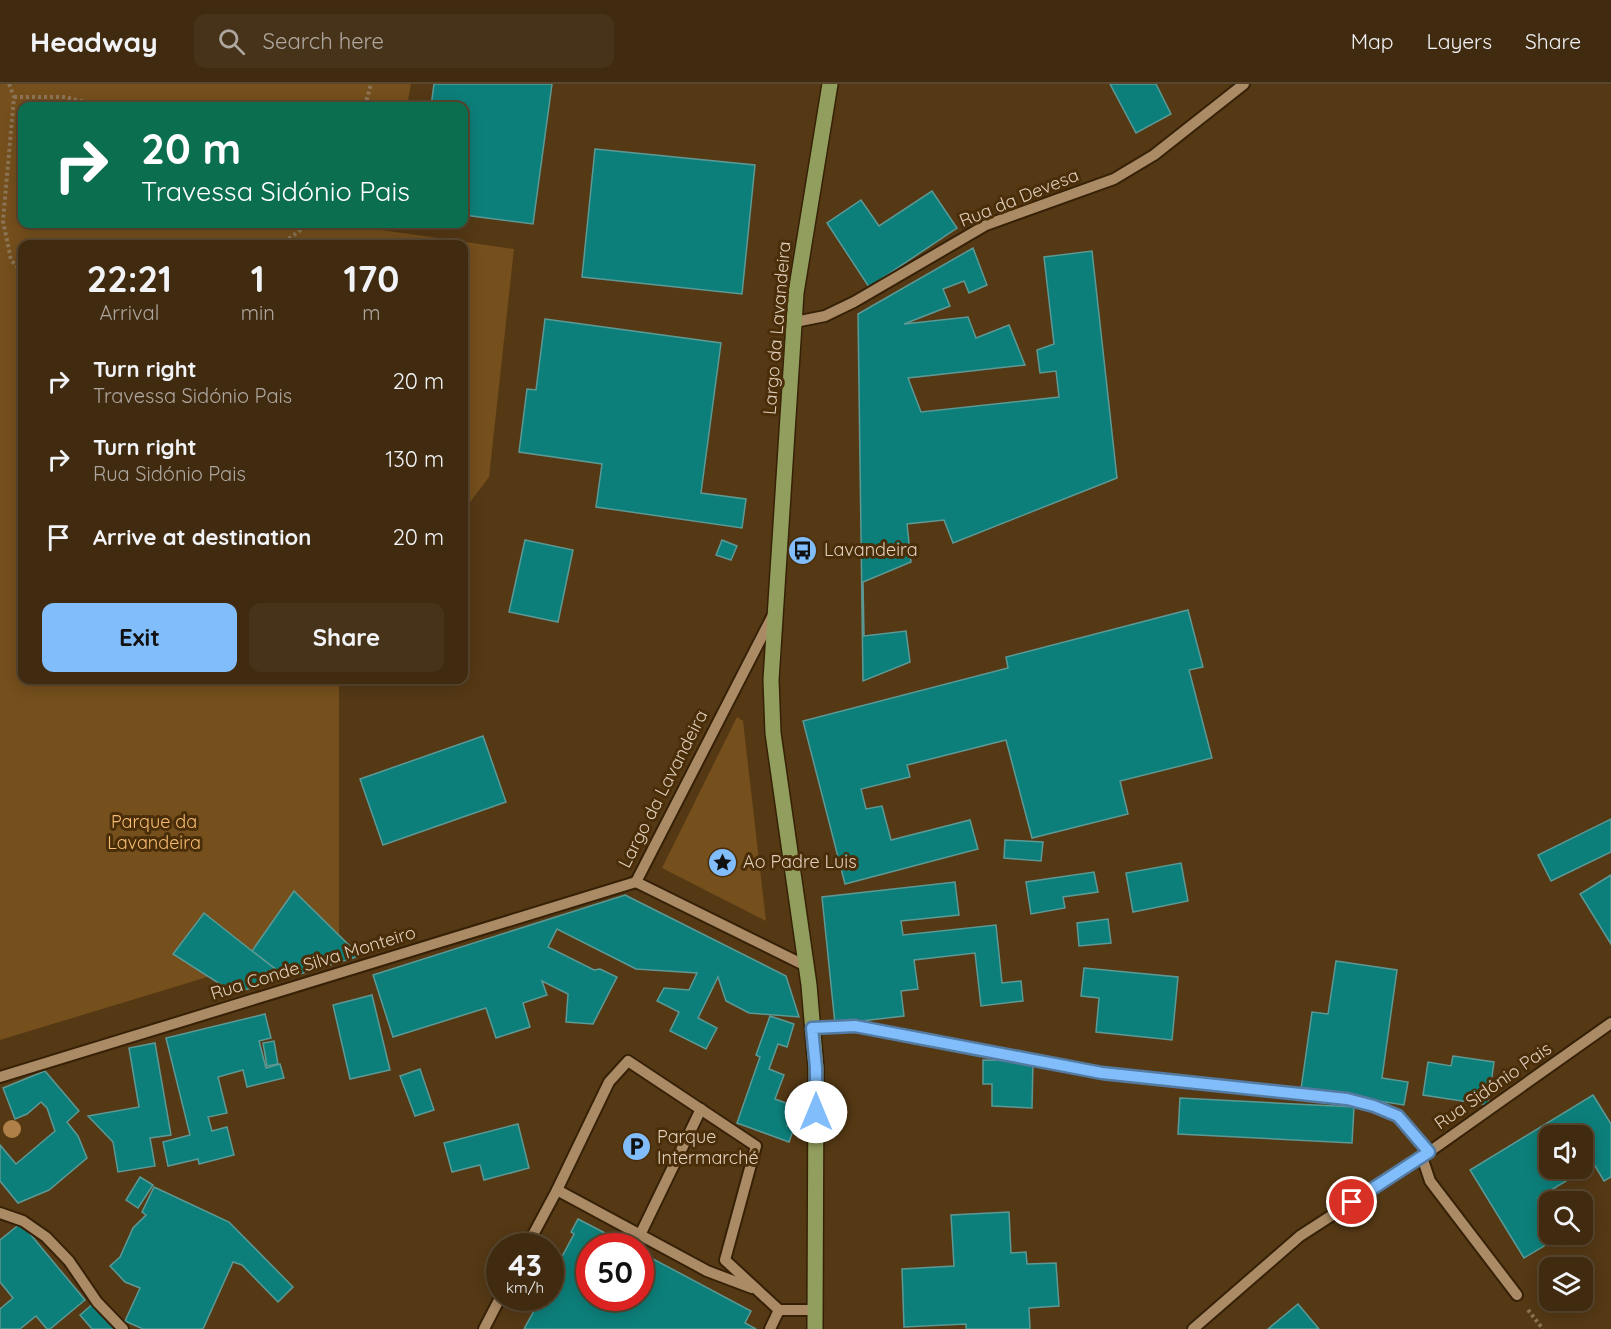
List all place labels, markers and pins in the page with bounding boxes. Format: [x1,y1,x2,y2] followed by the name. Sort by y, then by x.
[787,534,819,566] bus stop icon: Lavandeira
[824,538,918,561] place label: Lavandeira
[706,846,738,878] place icon: Ao Padre Luis
[743,850,857,873] place label: Ao Padre Luis
[657,1125,759,1169] place label: Parque Intermarché
[620,1131,652,1163] parking icon: Parque Intermarché
[1326,1176,1377,1227] pin

